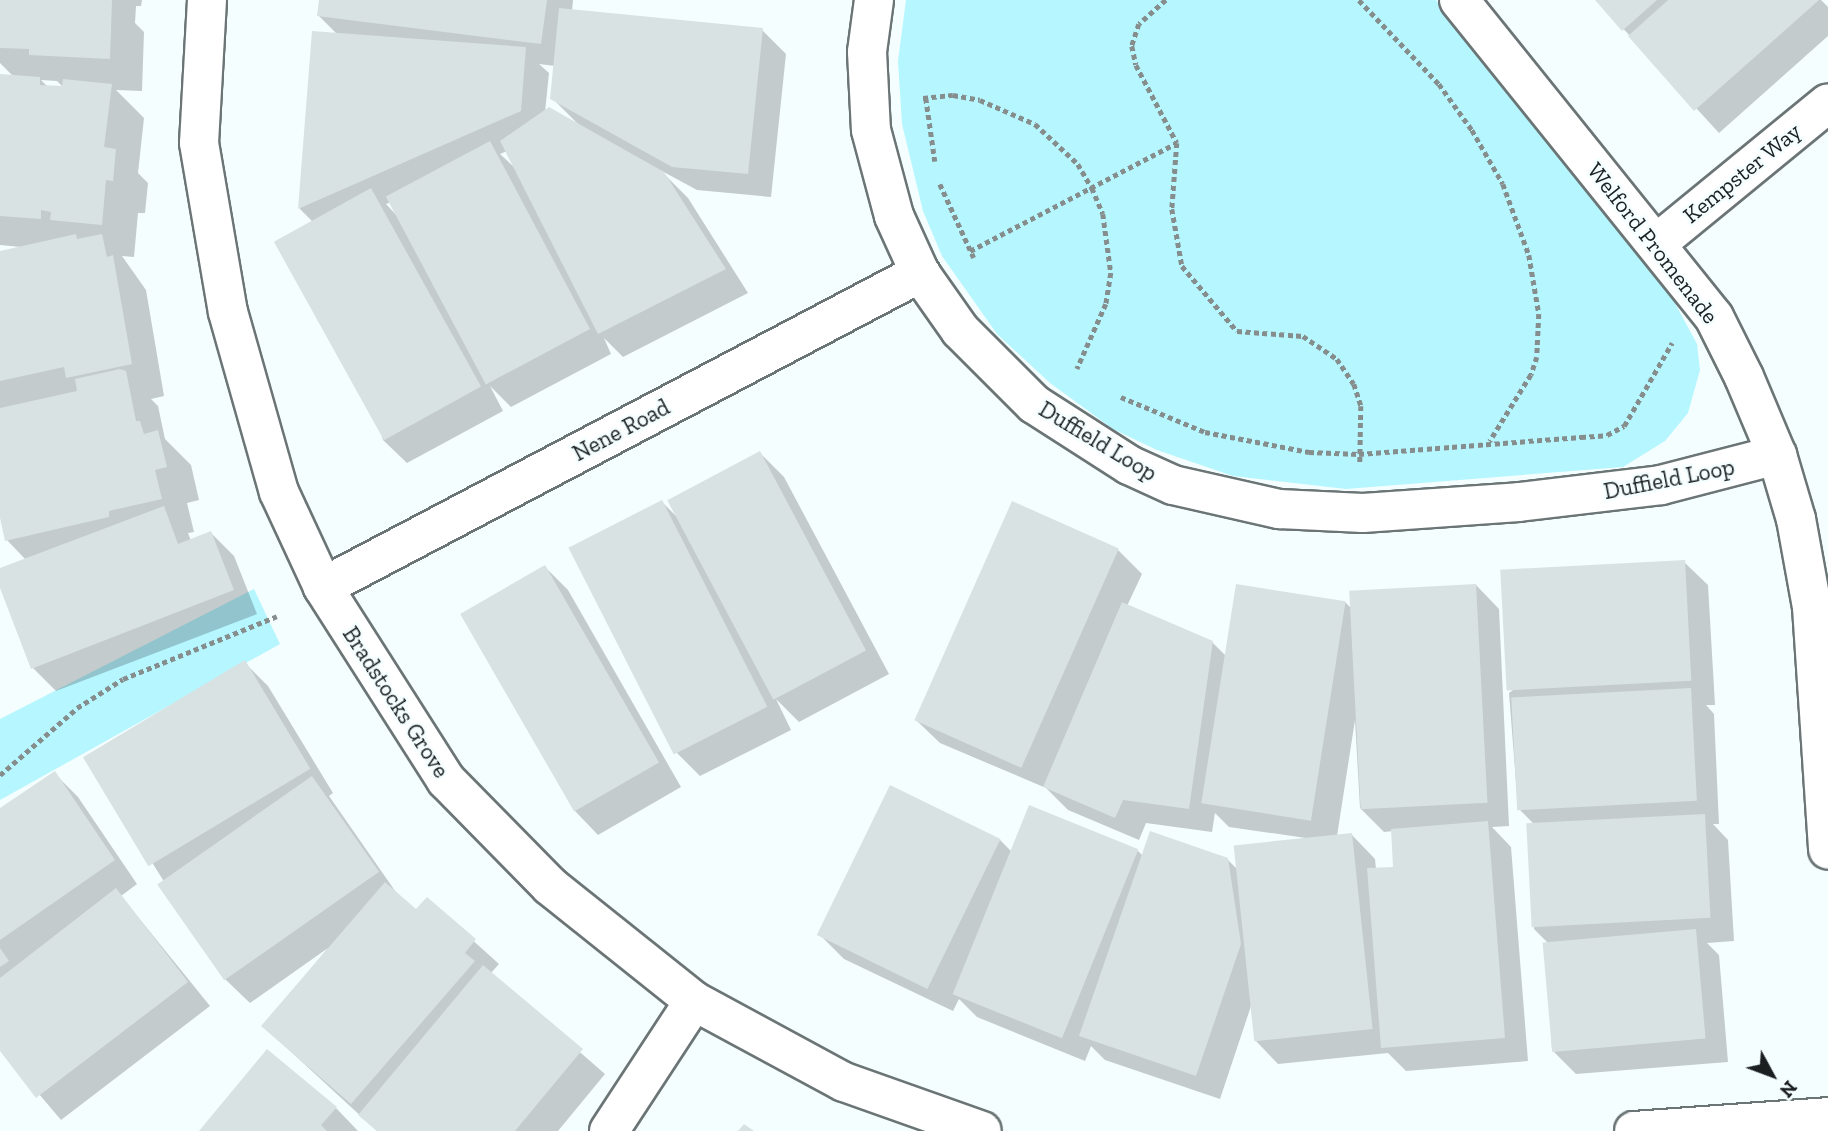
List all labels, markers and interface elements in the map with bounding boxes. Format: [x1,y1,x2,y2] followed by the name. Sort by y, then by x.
[1677,117,1807,229] street label: Kempster Way
[1582,157,1724,329] street label: Welford Promenade
[568,393,674,467] street label: Nene Road
[1034,395,1162,487] street label: Duffield Loop
[1601,453,1737,505] street label: Duffield Loop
[337,621,455,783] street label: Bradstocks Grove
[1737,1040,1807,1110] north arrow
[1775,1076,1802,1102] text: N

